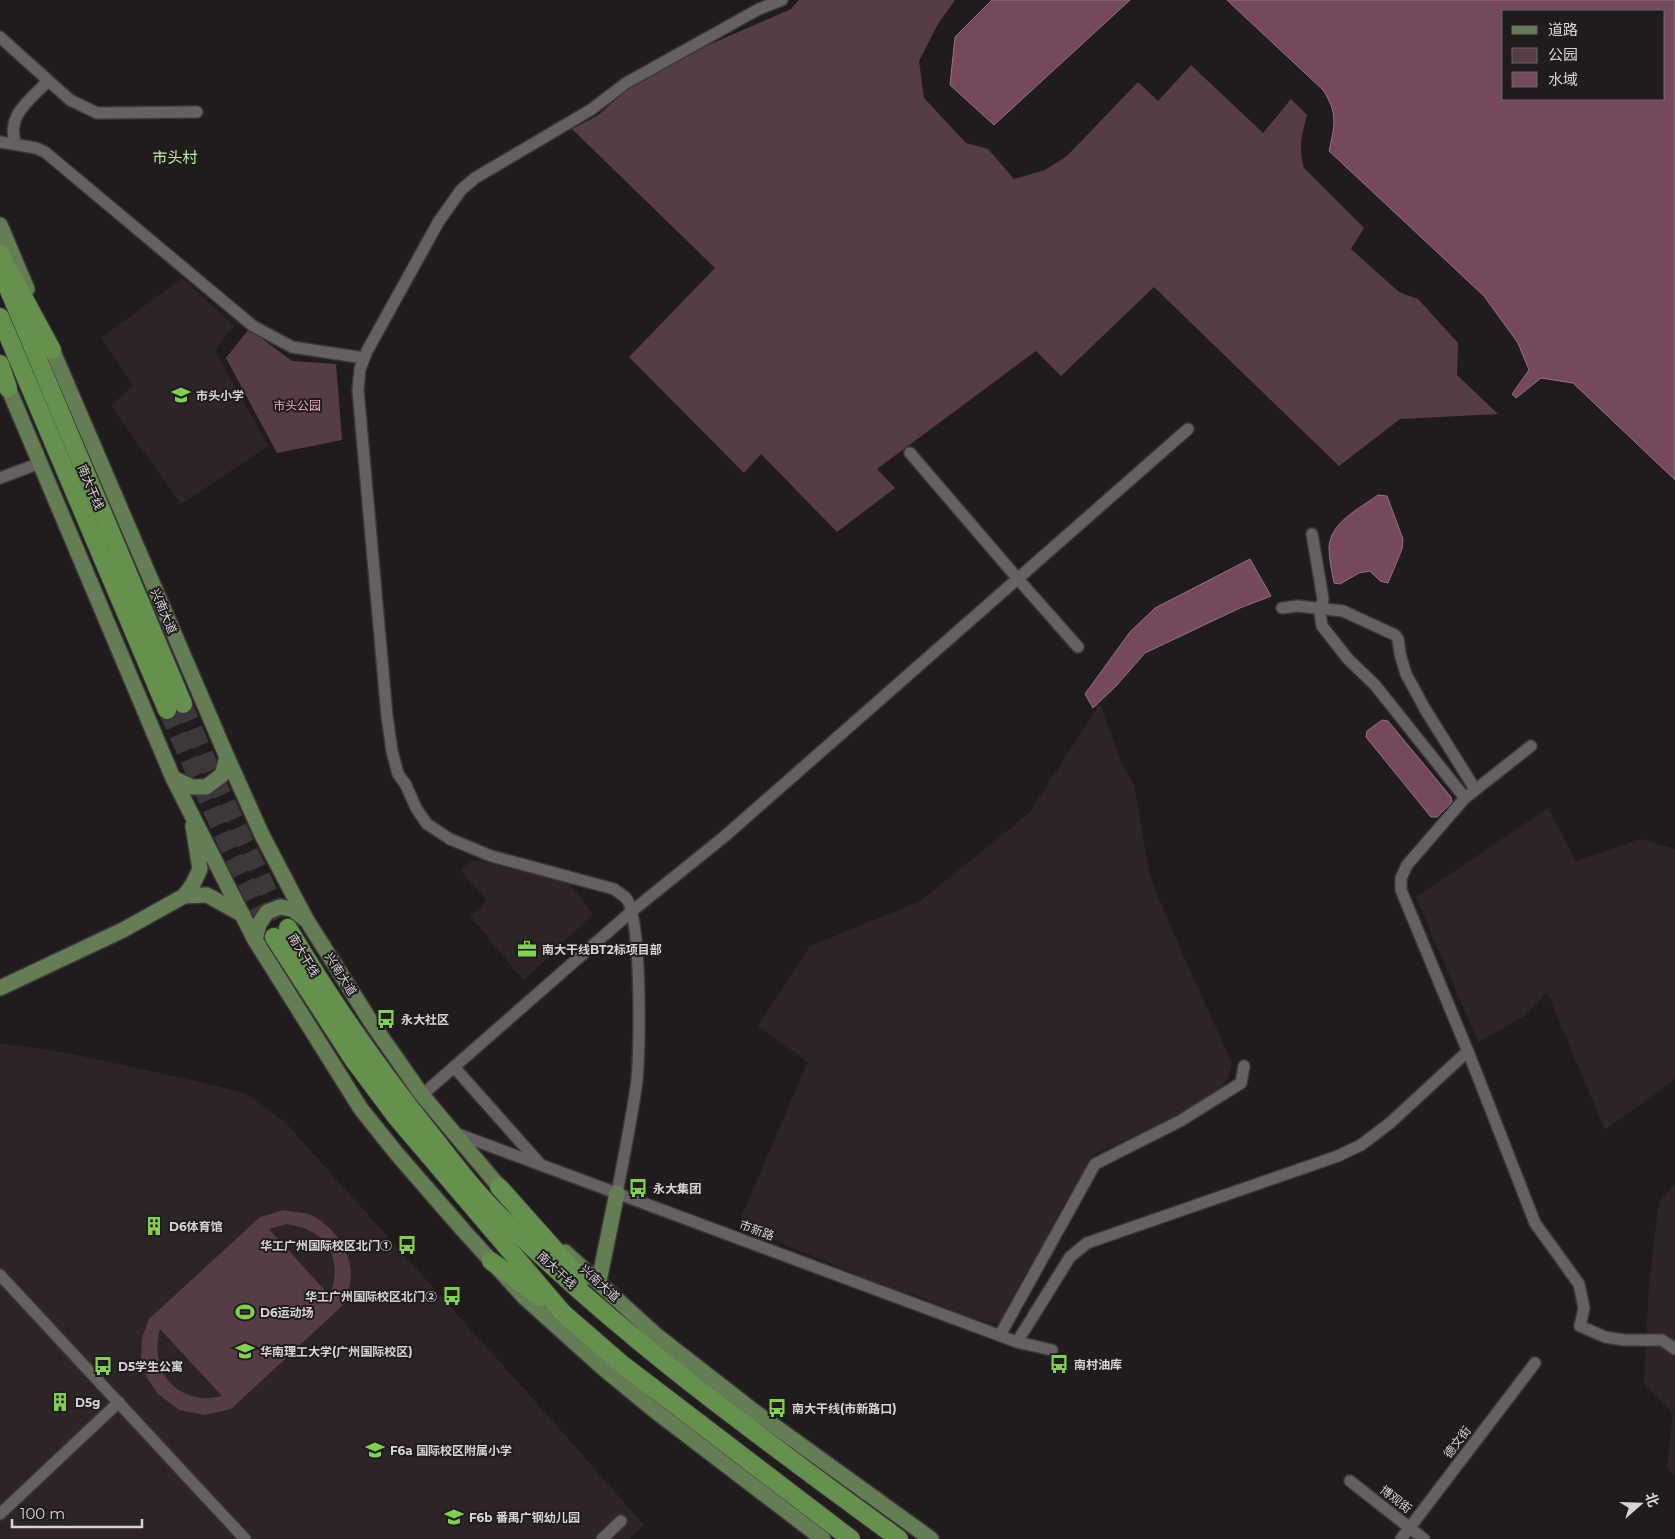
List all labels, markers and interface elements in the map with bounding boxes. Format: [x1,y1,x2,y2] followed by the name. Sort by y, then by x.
[1502,10,1665,100] legend
[1548,20,1578,39] text: 道路
[1548,45,1578,64] text: 公园
[1548,70,1578,89] text: 水域
[152,148,198,167] district label: 市头村
[170,384,192,406] school or university icon: 市头小学
[196,388,244,403] place label: 市头小学
[273,398,321,413] park label: 市头公园
[75,462,107,512] street label: 南大干线
[148,586,180,636] street label: 兴南大道
[285,931,323,979] street label: 南大干线
[516,938,538,960] office icon: 南大干线BT2标项目部
[542,942,662,957] place label: 南大干线BT2标项目部
[322,950,360,998] street label: 兴南大道
[375,1008,397,1030] bus stop icon: 永大社区
[401,1012,449,1027] place label: 永大社区
[627,1177,649,1199] bus stop icon: 永大集团
[653,1181,701,1196] place label: 永大集团
[143,1215,165,1237] building icon: D6体育馆
[738,1217,776,1243] street label: 市新路
[169,1219,223,1234] place label: D6体育馆
[396,1234,418,1256] bus stop icon: 华工广州国际校区北门①
[260,1238,392,1253] place label: 华工广州国际校区北门①
[534,1248,580,1292] street label: 南大干线
[577,1261,623,1305] street label: 兴南大道
[441,1285,463,1307] bus stop icon: 华工广州国际校区北门②
[305,1289,437,1304] place label: 华工广州国际校区北门②
[234,1301,256,1323] sports icon: D6运动场
[260,1305,314,1320] place label: D6运动场
[234,1340,256,1362] school or university icon: 华南理工大学(广州国际校区)
[260,1344,413,1359] place label: 华南理工大学(广州国际校区)
[1048,1353,1070,1375] bus stop icon: 南村油库
[92,1355,114,1377] bus stop icon: D5学生公寓
[1074,1357,1122,1372] place label: 南村油库
[118,1359,183,1374] place label: D5学生公寓
[49,1391,71,1413] building icon: D5g
[75,1395,100,1410] place label: D5g
[766,1397,788,1419] bus stop icon: 南大干线(市新路口)
[792,1401,897,1416] place label: 南大干线(市新路口)
[1440,1423,1474,1461] street label: 德文街
[364,1439,386,1461] school or university icon: F6a 国际校区附属小学
[390,1443,512,1458] place label: F6a 国际校区附属小学
[1615,1479,1665,1529] north arrow
[1377,1482,1415,1516] street label: 博观街
[1641,1490,1663,1509] text: 北
[12,1496,142,1528] scale bar
[20,1504,65,1523] text: 100 m
[443,1506,465,1528] school or university icon: F6b 番禺广钢幼儿园
[469,1510,580,1525] place label: F6b 番禺广钢幼儿园

